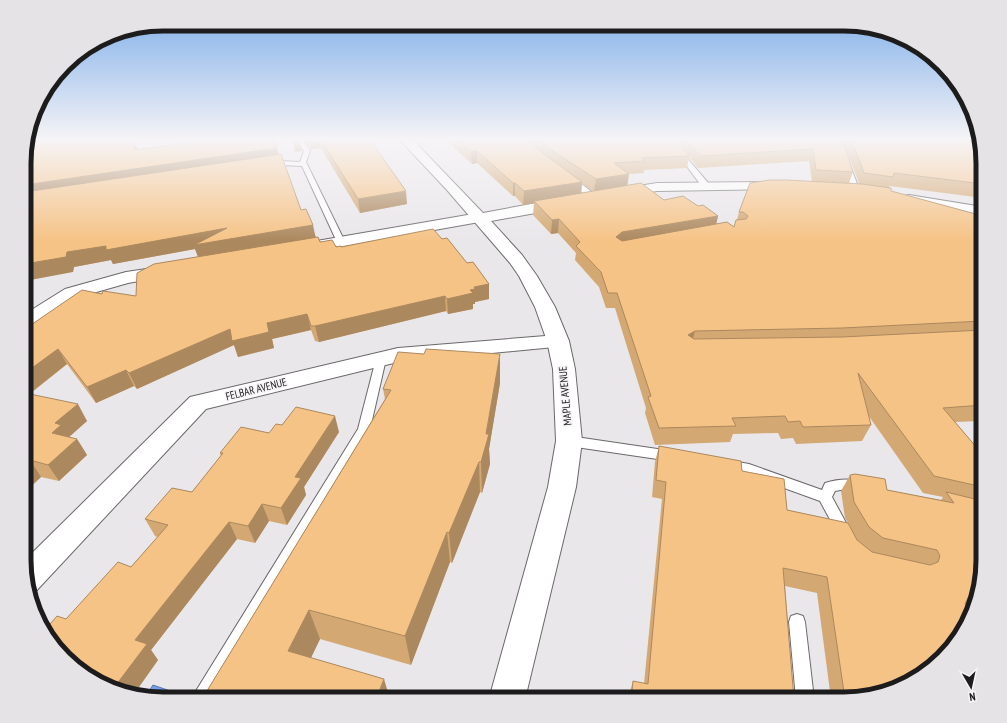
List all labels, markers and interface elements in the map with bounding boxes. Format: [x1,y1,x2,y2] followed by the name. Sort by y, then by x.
[555,366,575,426] street label: MAPLE AVENUE
[224,375,288,403] street label: FELBAR AVENUE
[951,667,991,707] north arrow
[968,689,977,704] text: N

